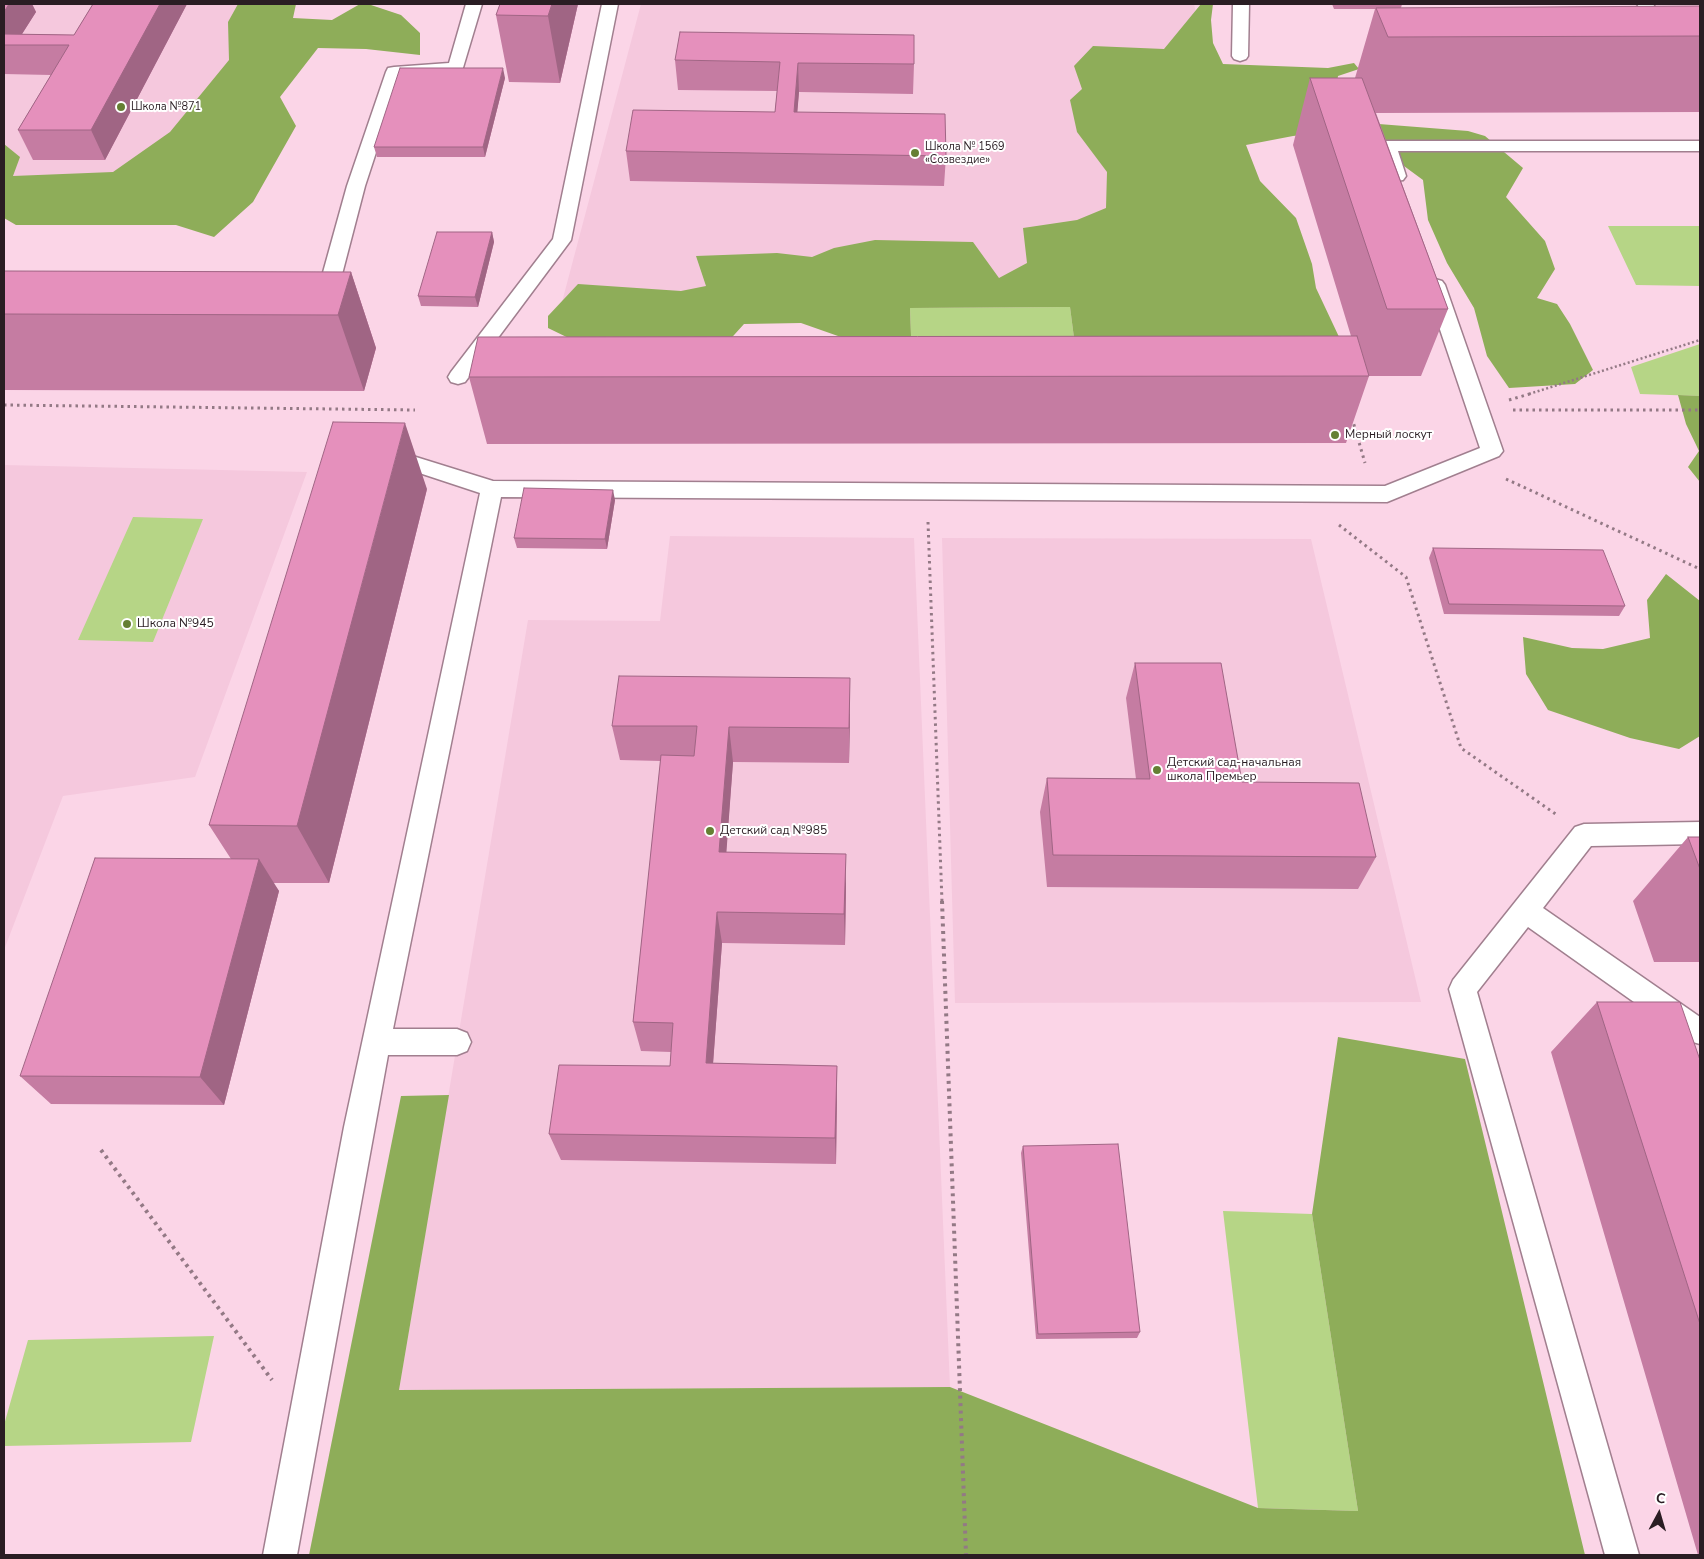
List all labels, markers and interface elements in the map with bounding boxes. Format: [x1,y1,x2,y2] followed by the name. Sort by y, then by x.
[131,100,201,114] place label: Школа №871
[115,101,127,113] marker: Школа №871
[925,140,1005,166] place label: Школа № 1569 «Созвездие»
[909,147,921,159] marker: Школа № 1569 «Созвездие»
[1345,428,1432,442] place label: Мерный лоскут
[1329,429,1341,441] marker: Мерный лоскут
[137,617,214,631] place label: Школа №945
[121,618,133,630] marker: Школа №945
[1167,756,1301,784] place label: Детский сад-начальная школа Премьер
[1151,764,1163,776] marker: Детский сад-начальная школа Премьер
[720,824,827,838] place label: Детский сад №985
[704,825,716,837] marker: Детский сад №985
[1634,1489,1684,1539] north arrow
[1655,1489,1666,1509] text: С

